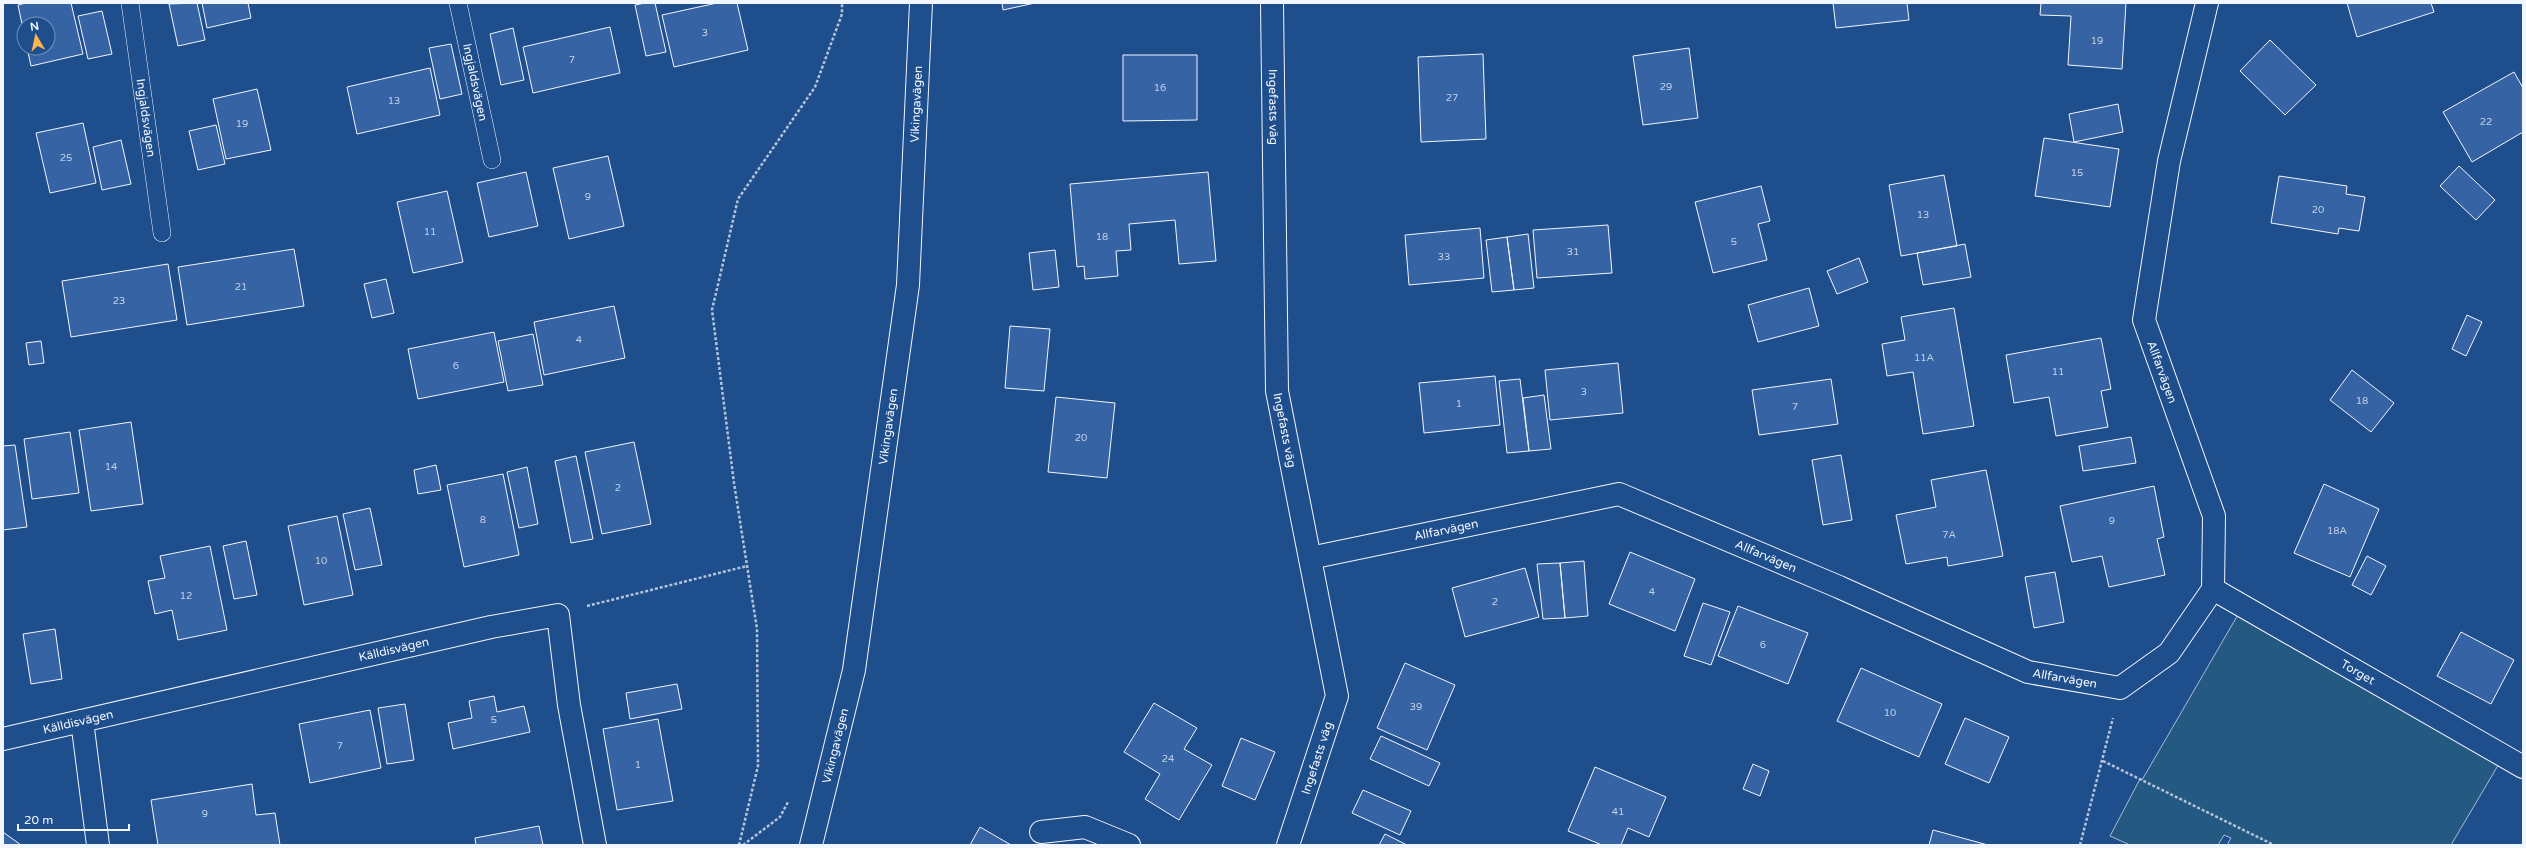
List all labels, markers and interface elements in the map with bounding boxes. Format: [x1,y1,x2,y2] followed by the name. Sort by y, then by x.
[16,16,56,56] north arrow
[29,20,40,34] text: N
[702,27,708,39] house number: 3
[2091,35,2103,47] house number: 19
[460,42,490,122] street label: Ingjaldsvägen
[569,54,575,66] house number: 7
[908,65,925,143] street label: Vikingavägen
[1266,69,1281,145] street label: Ingefasts väg
[134,78,158,158] street label: Ingjaldsvägen
[1660,81,1672,93] house number: 29
[1154,82,1166,94] house number: 16
[1446,92,1458,104] house number: 27
[388,95,400,107] house number: 13
[2480,116,2492,128] house number: 22
[236,118,248,130] house number: 19
[60,152,72,164] house number: 25
[2071,167,2083,179] house number: 15
[585,191,591,203] house number: 9
[2312,204,2324,216] house number: 20
[1917,209,1929,221] house number: 13
[424,226,436,238] house number: 11
[1096,231,1108,243] house number: 18
[1731,236,1737,248] house number: 5
[1567,246,1579,258] house number: 31
[1438,251,1450,263] house number: 33
[235,281,247,293] house number: 21
[113,295,125,307] house number: 23
[576,334,582,346] house number: 4
[2144,339,2180,405] street label: Allfarvägen
[1914,352,1934,364] house number: 11A
[453,360,459,372] house number: 6
[2052,366,2064,378] house number: 11
[1581,386,1587,398] house number: 3
[876,387,900,466] street label: Vikingavägen
[1271,392,1299,469] street label: Ingefasts väg
[2356,395,2368,407] house number: 18
[1456,398,1462,410] house number: 1
[1792,401,1798,413] house number: 7
[1075,432,1087,444] house number: 20
[105,461,117,473] house number: 14
[615,482,621,494] house number: 2
[480,514,486,526] house number: 8
[2109,515,2115,527] house number: 9
[1413,516,1480,543] street label: Allfarvägen
[2327,525,2347,537] house number: 18A
[1942,529,1956,541] house number: 7A
[1733,537,1799,575] street label: Allfarvägen
[315,555,327,567] house number: 10
[1649,586,1655,598] house number: 4
[180,590,192,602] house number: 12
[1492,596,1498,608] house number: 2
[357,634,430,664] street label: Källdisvägen
[1760,639,1766,651] house number: 6
[2338,657,2378,688] street label: Torget
[2031,666,2098,691] street label: Allfarvägen
[1410,701,1422,713] house number: 39
[41,707,115,737] street label: Källdisvägen
[819,707,851,785] street label: Vikingavägen
[1884,707,1896,719] house number: 10
[491,714,497,726] house number: 5
[1299,720,1335,796] street label: Ingefasts väg
[337,740,343,752] house number: 7
[1162,753,1174,765] house number: 24
[635,759,641,771] house number: 1
[18,806,129,832] scale bar
[1612,806,1624,818] house number: 41
[202,808,208,820] house number: 9
[24,813,53,827] text: 20 m

